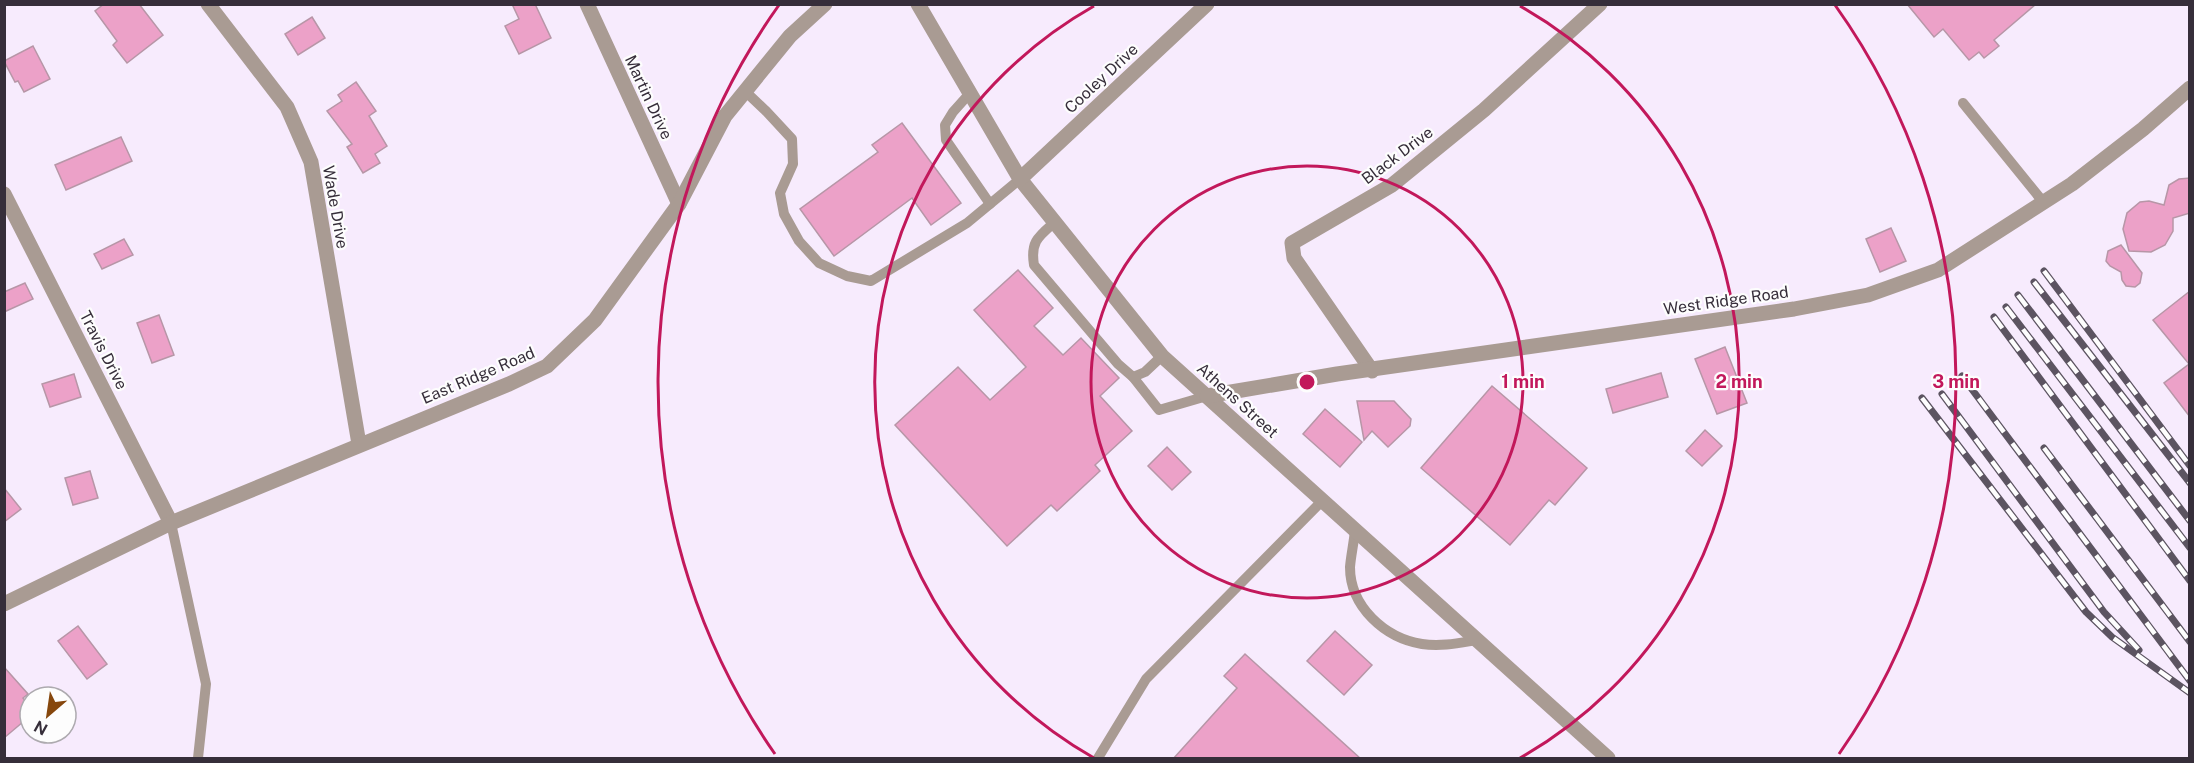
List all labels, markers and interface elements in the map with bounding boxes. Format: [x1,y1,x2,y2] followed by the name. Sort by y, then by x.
[1061,40,1142,117] street label: Cooley Drive
[621,52,676,142] street label: Martin Drive
[1358,123,1437,188] street label: Black Drive
[319,164,352,250] street label: Wade Drive
[1662,282,1790,319] street label: West Ridge Road
[76,308,131,393] street label: Travis Drive
[419,343,538,408] street label: East Ridge Road
[1193,359,1282,442] street label: Athens Street
[1501,371,1545,392] text: 1 min
[1715,371,1763,392] text: 2 min
[1932,371,1980,392] text: 3 min
[1297,372,1317,392] centre of rings
[18,685,78,745] north arrow
[31,716,51,739] text: N

